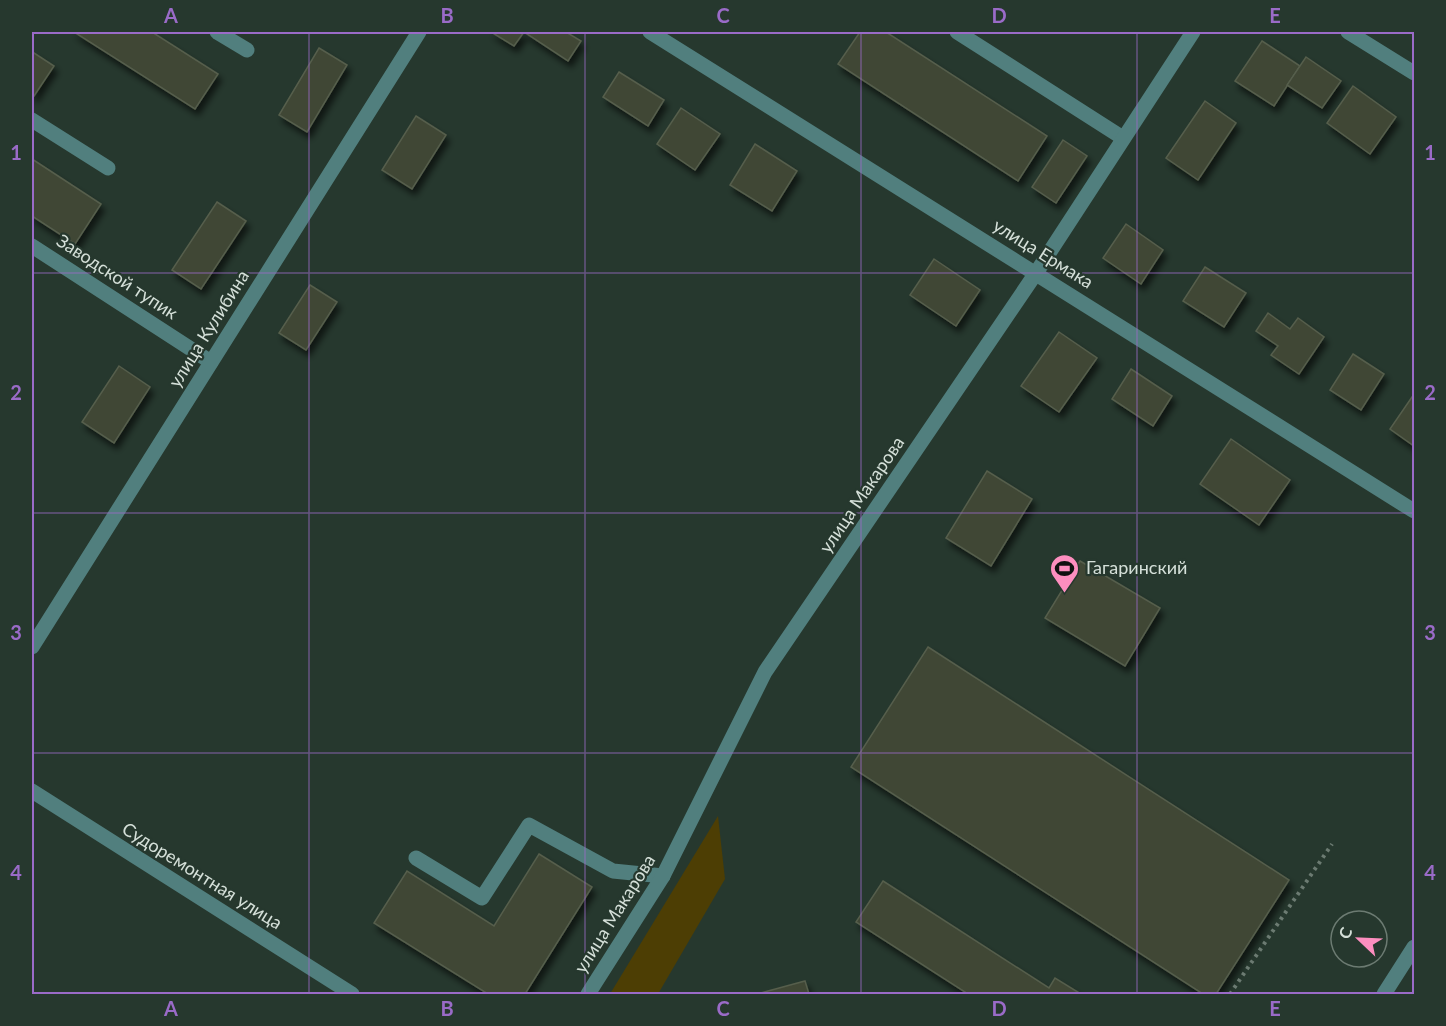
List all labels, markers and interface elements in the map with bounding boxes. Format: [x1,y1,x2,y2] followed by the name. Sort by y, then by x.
[163,3,178,27] text: A
[440,3,454,27] text: B
[716,3,730,27] text: C
[991,3,1007,27] text: D
[1269,3,1281,27] text: E
[10,140,22,164] text: 1
[1424,140,1436,164] text: 1
[989,214,1098,293] street label: улица Ермака
[53,229,183,324] street label: Заводской тупик
[163,266,253,391] street label: улица Кулибина
[10,380,22,404] text: 2
[1424,380,1436,404] text: 2
[814,432,908,557] street label: улица Макарова
[1049,552,1081,594] sports icon: Гагаринский
[1086,556,1187,578] place label: Гагаринский
[10,620,22,644] text: 3
[1424,620,1436,644] text: 3
[118,817,287,933] street label: Судоремонтная улица
[569,850,659,977] street label: улица Макарова
[10,860,22,884] text: 4
[1424,860,1436,884] text: 4
[1329,909,1389,969] north arrow
[1334,924,1356,942] text: С
[163,996,178,1020] text: A
[440,996,454,1020] text: B
[716,996,730,1020] text: C
[991,996,1007,1020] text: D
[1269,996,1281,1020] text: E

